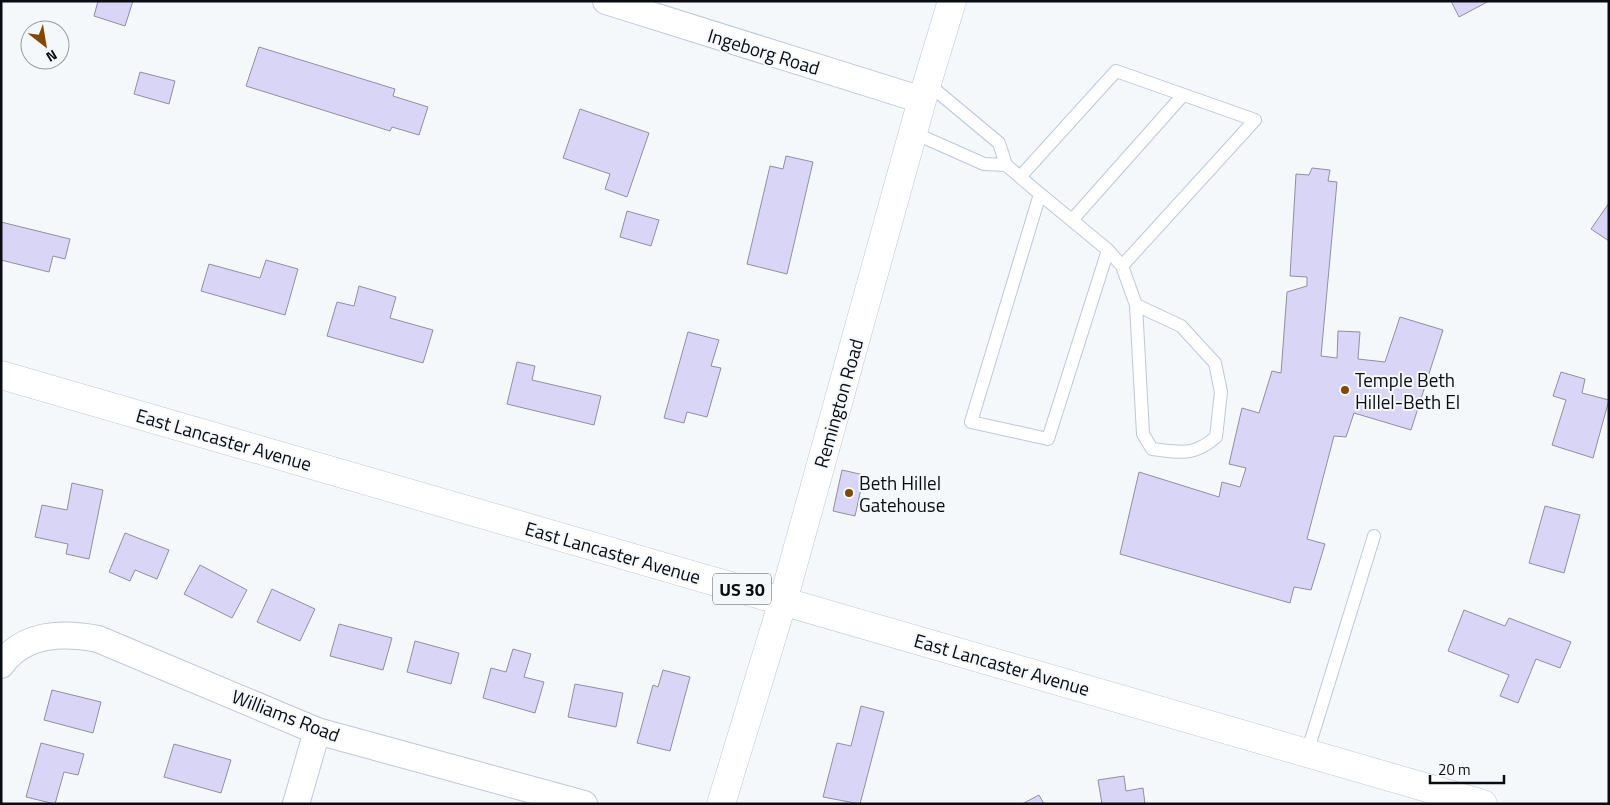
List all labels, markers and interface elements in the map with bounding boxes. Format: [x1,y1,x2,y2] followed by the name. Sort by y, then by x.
[20,20,70,70] north arrow
[704,20,824,82] street label: Ingeborg Road
[42,45,62,68] text: N
[806,335,870,471] street label: Remington Road
[1355,365,1460,416] place label: Temple Beth Hillel-Beth El
[1339,384,1351,396] marker: Temple Beth Hillel-Beth El
[133,400,315,478] street label: East Lancaster Avenue
[859,468,945,519] place label: Beth Hillel Gatehouse
[843,487,855,499] marker: Beth Hillel Gatehouse
[522,513,704,591] street label: East Lancaster Avenue
[713,574,771,604] road number: US 30
[911,625,1093,703] street label: East Lancaster Avenue
[228,681,344,749] street label: Williams Road
[1430,752,1504,784] scale bar
[1438,758,1471,781] text: 20 m

